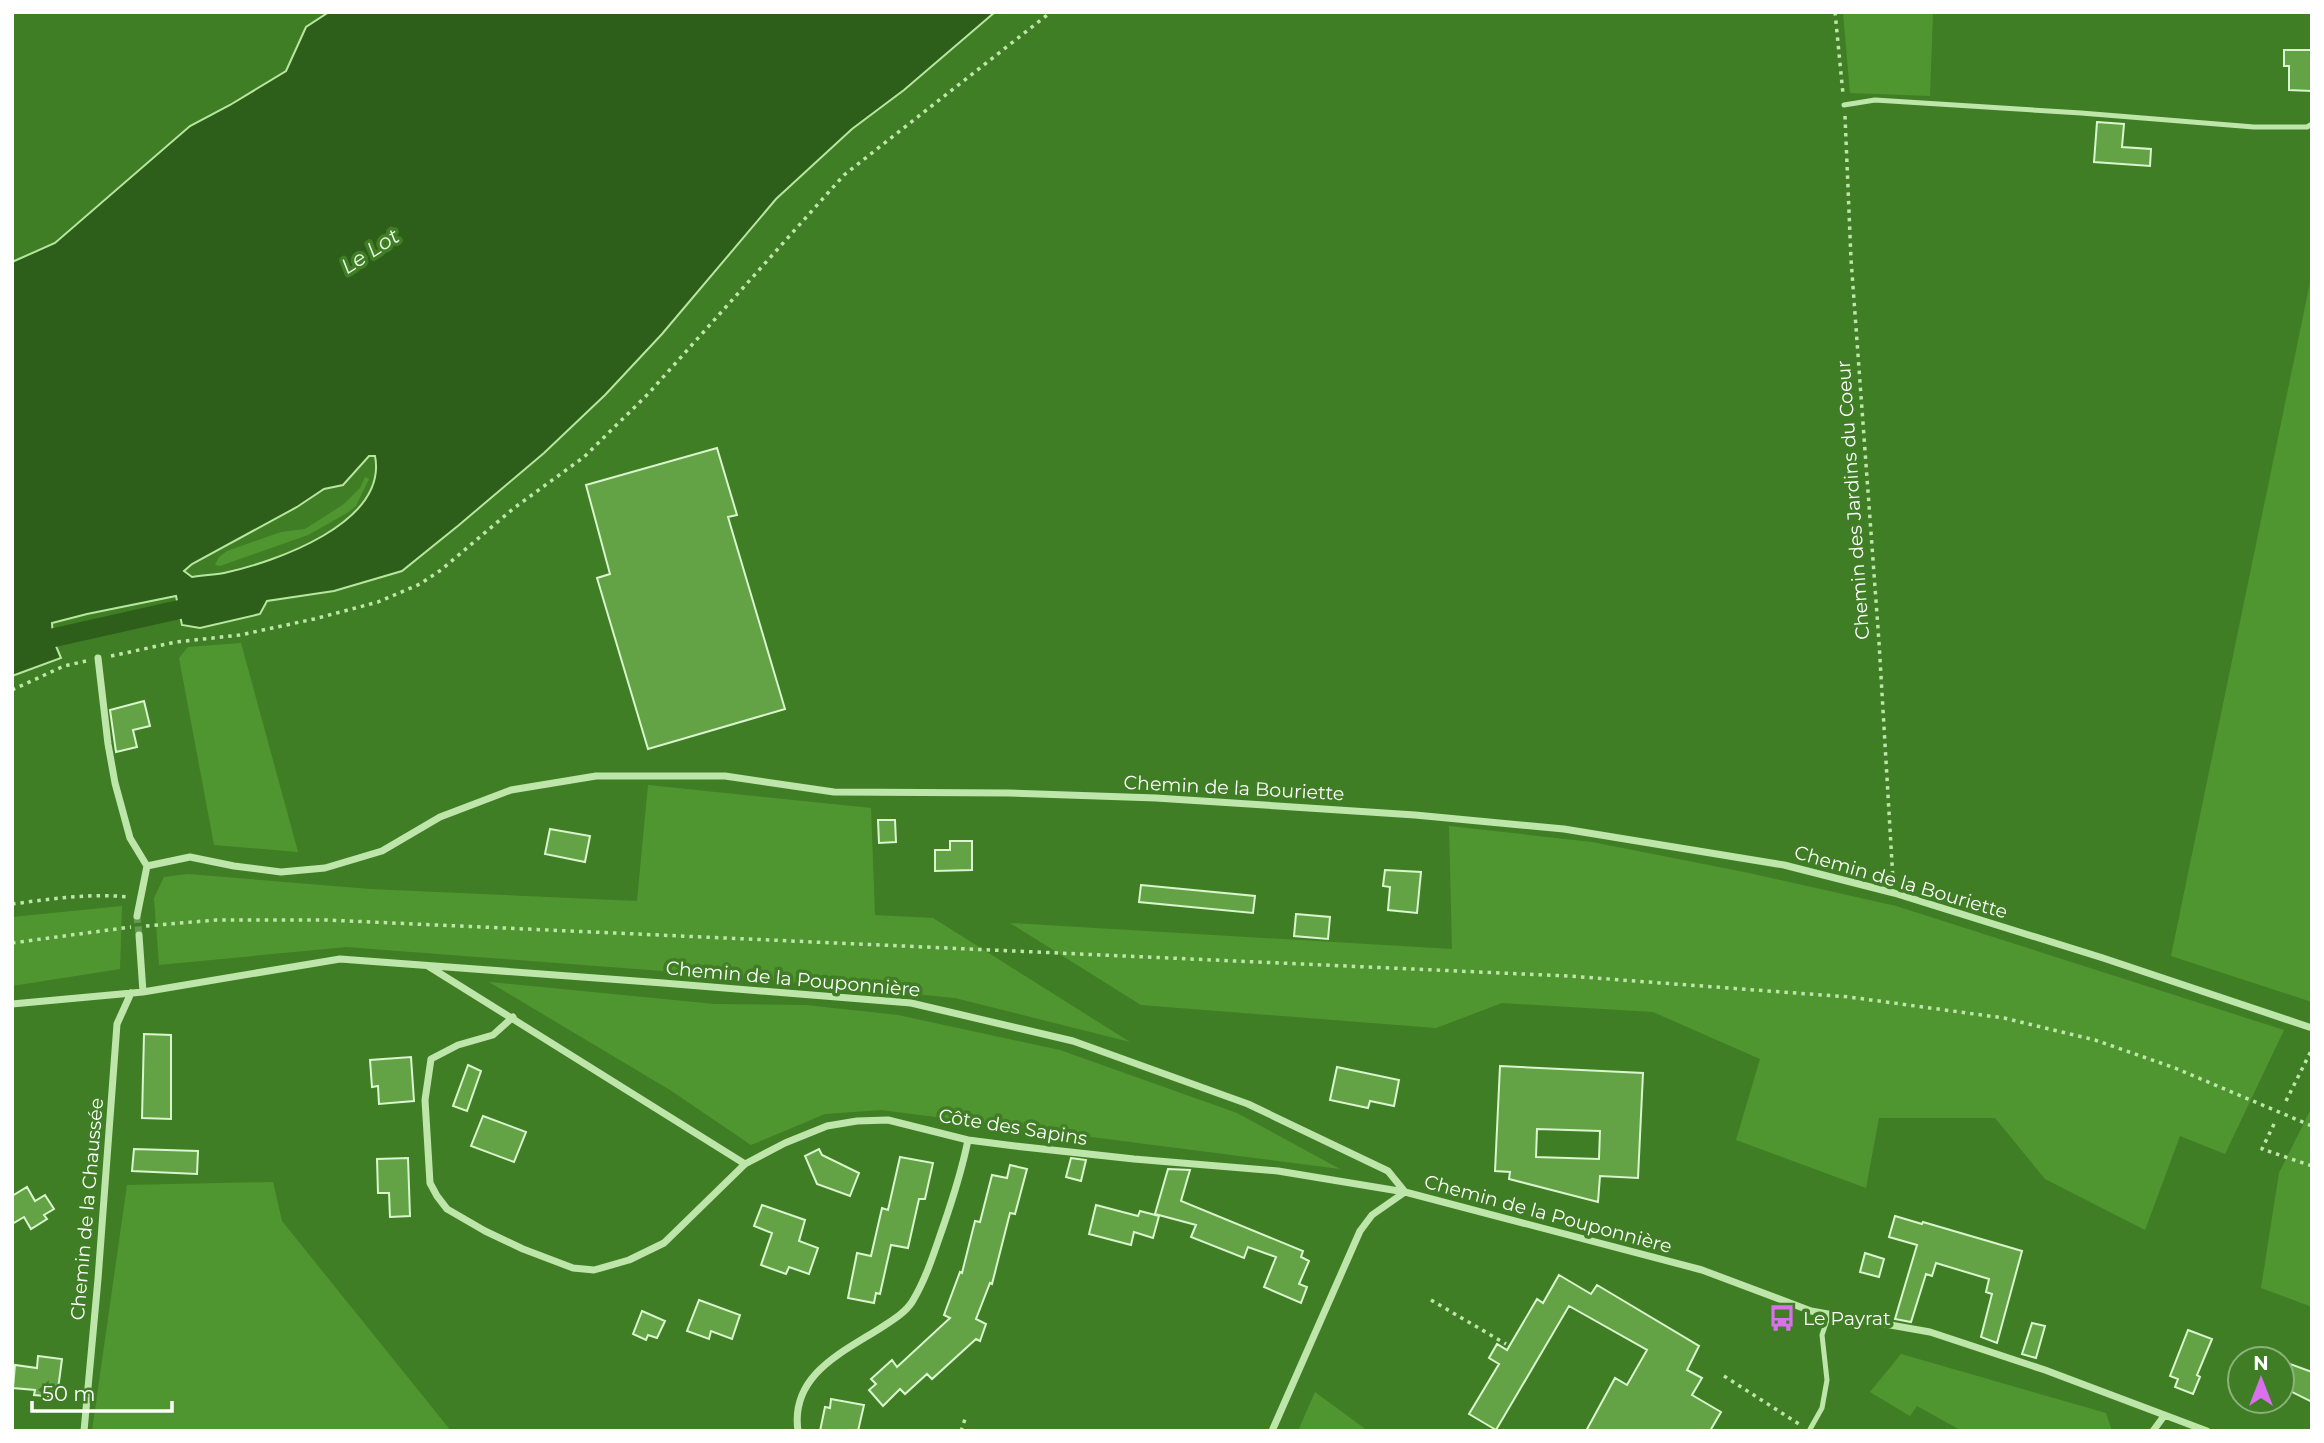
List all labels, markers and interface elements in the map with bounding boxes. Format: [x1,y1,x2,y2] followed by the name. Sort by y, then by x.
[336,223,404,279] water label: Le Lot
[1832,359,1874,641] street label: Chemin des Jardins du Coeur
[1123,771,1345,805] street label: Chemin de la Bouriette
[1792,841,2010,923] street label: Chemin de la Bouriette
[665,956,921,1002] street label: Chemin de la Pouponnière
[66,1097,108,1321] street label: Chemin de la Chaussée
[937,1104,1089,1150] street label: Côte des Sapins
[1422,1170,1674,1258] street label: Chemin de la Pouponnière
[1767,1303,1797,1333] bus stop icon: Le Payrat
[1803,1307,1891,1330] place label: Le Payrat
[2226,1345,2296,1415] north arrow
[2253,1352,2269,1375] text: N
[32,1370,172,1414] scale bar
[42,1381,96,1406] text: 50 m

